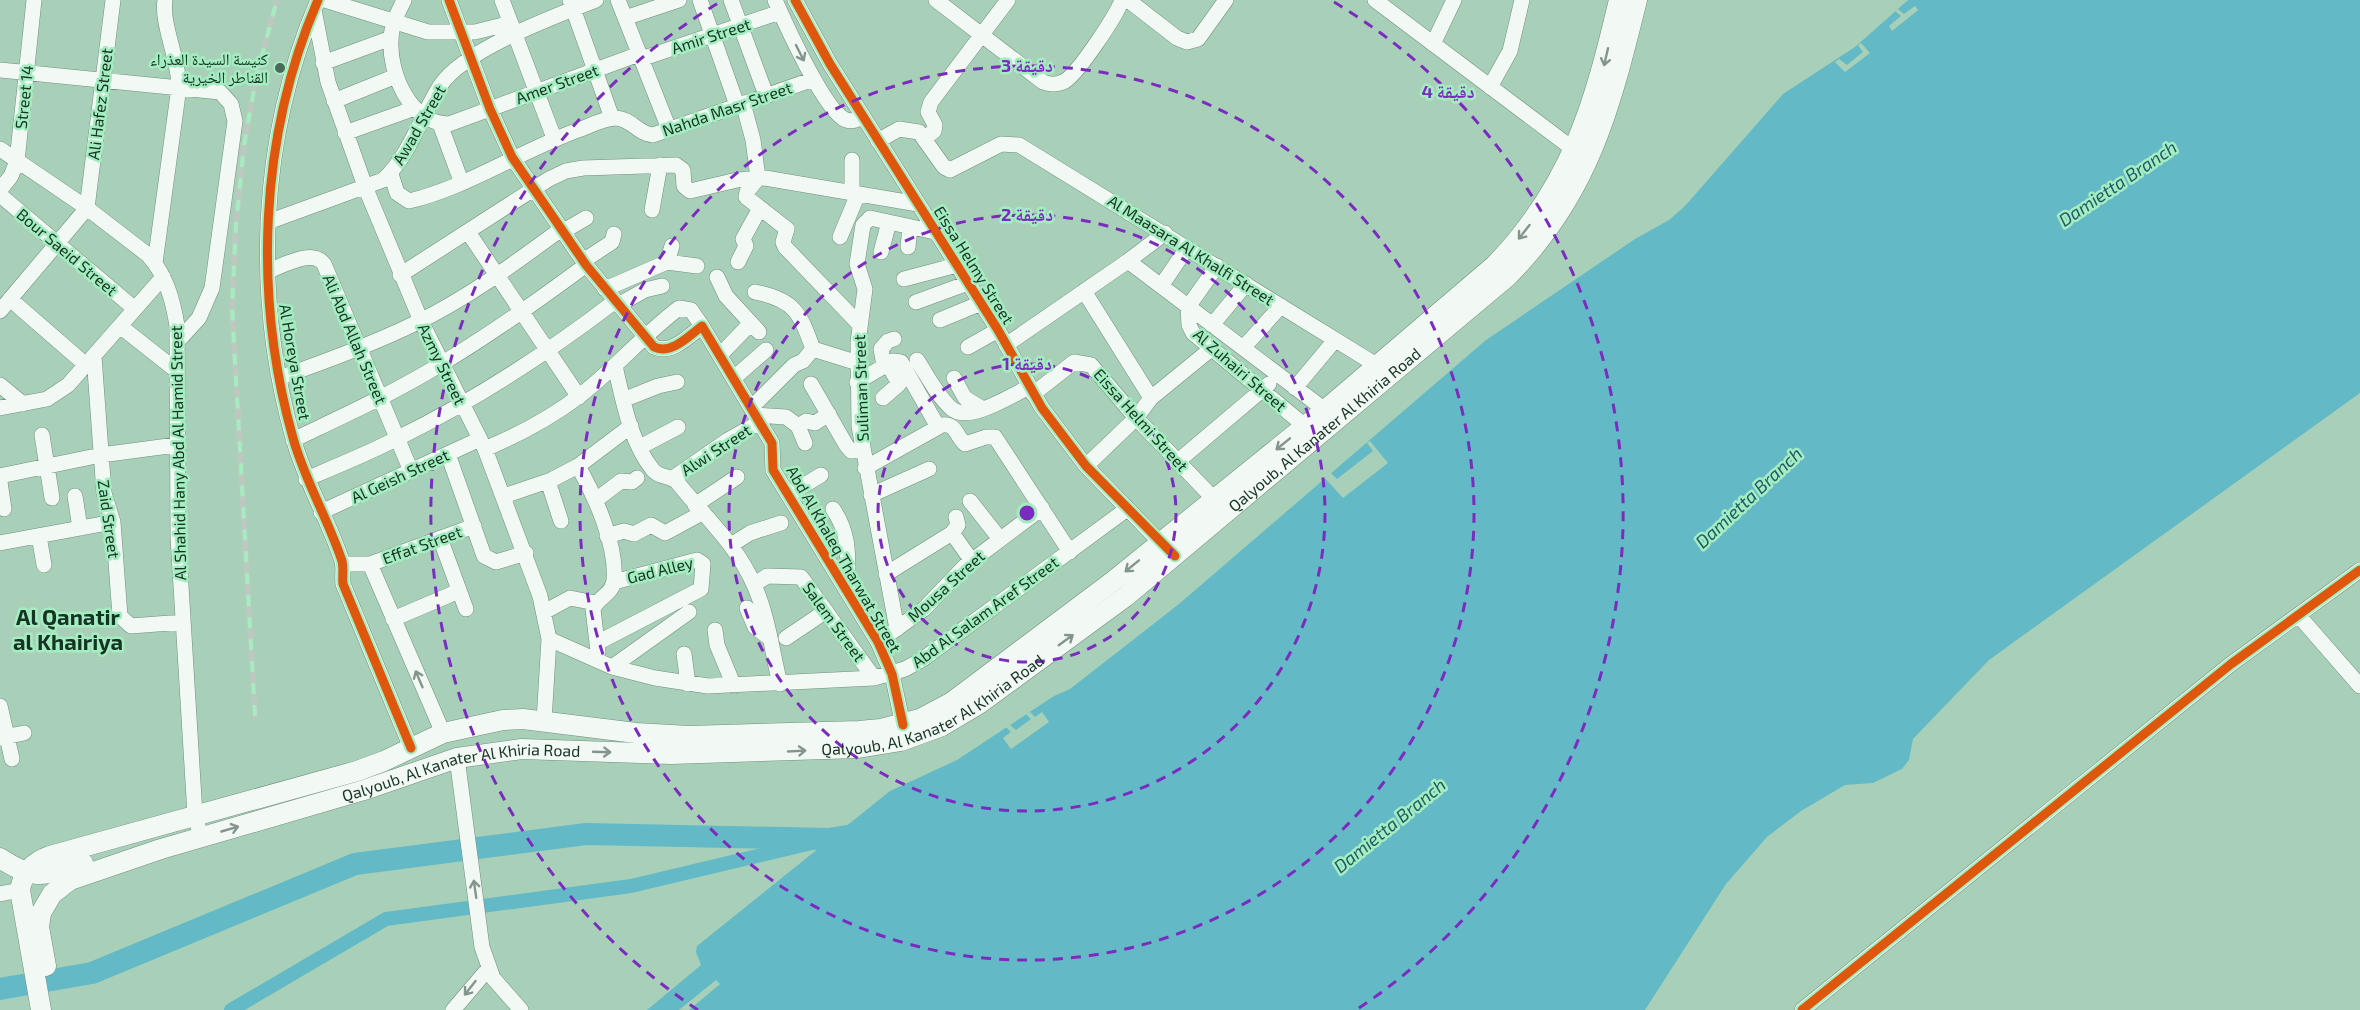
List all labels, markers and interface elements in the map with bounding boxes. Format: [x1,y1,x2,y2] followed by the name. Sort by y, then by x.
[669,14,753,57] street label: Amir Street
[795,43,807,61] one-way arrow
[83,47,116,161] street label: Ali Hafez Street
[1599,47,1611,66] one-way arrow
[150,49,268,87] place label: كنيسة السيدة العذراء القناطر الخيرية
[1001,54,1053,76] text: 3 دقيقة
[513,60,601,107] street label: Amer Street
[273,61,287,75] marker: كنيسة السيدة العذراء القناطر الخيرية
[11,64,36,130] street label: Street 14
[659,77,794,140] street label: Nahda Masr Street
[1421,80,1475,102] text: 4 دقيقة
[388,82,449,168] street label: Awad Street
[2054,136,2181,231] water label: Damietta Branch
[1105,190,1278,309] street label: Al Maasara Al Khalfi Street
[930,202,1018,327] street label: Eissa Helmy Street
[1001,203,1053,225] text: 2 دقيقة
[13,204,121,299] street label: Bour Saeid Street
[1518,224,1531,240] one-way arrow
[320,271,391,406] street label: Ali Abd Allah Street
[276,302,315,421] street label: Al Horeya Street
[415,320,470,408] street label: Azmy Street
[1190,324,1291,415] street label: Al Zuhairi Street
[166,325,189,581] street label: Al Shahid Hany Abd Al Hamid Street
[849,334,872,442] street label: Suliman Street
[1224,343,1424,516] street label: Qalyoub, Al Kanater Al Khiria Road
[1002,352,1052,374] text: 1 دقيقة
[1090,364,1192,475] street label: Eissa Helmi Street
[677,420,754,479] street label: Alwi Street
[1275,437,1291,450] one-way arrow
[1690,442,1806,552] water label: Damietta Branch
[348,445,452,507] street label: Al Geish Street
[783,462,906,655] street label: Abd Al Khaleq Tharwat Street
[95,478,124,559] street label: Zaid Street
[1017,503,1037,523] centre of rings
[379,521,464,568] street label: Effat Street
[903,546,988,625] street label: Mousa Street
[625,552,696,587] street label: Gad Alley
[908,552,1062,671] street label: Abd Al Salam Aref Street
[1124,560,1140,573] one-way arrow
[799,578,869,665] street label: Salem Street
[13,603,123,655] district label: Al Qanatir al Khairiya
[1058,634,1074,646] one-way arrow
[821,650,1047,759] street label: Qalyoub, Al Kanater Al Khiria Road
[413,671,425,689] one-way arrow
[340,739,581,806] street label: Qalyoub, Al Kanater Al Khiria Road
[786,745,806,756] one-way arrow
[591,747,611,758] one-way arrow
[1329,773,1450,877] water label: Damietta Branch
[220,823,239,834] one-way arrow
[469,880,480,899] one-way arrow
[463,980,476,996] one-way arrow

